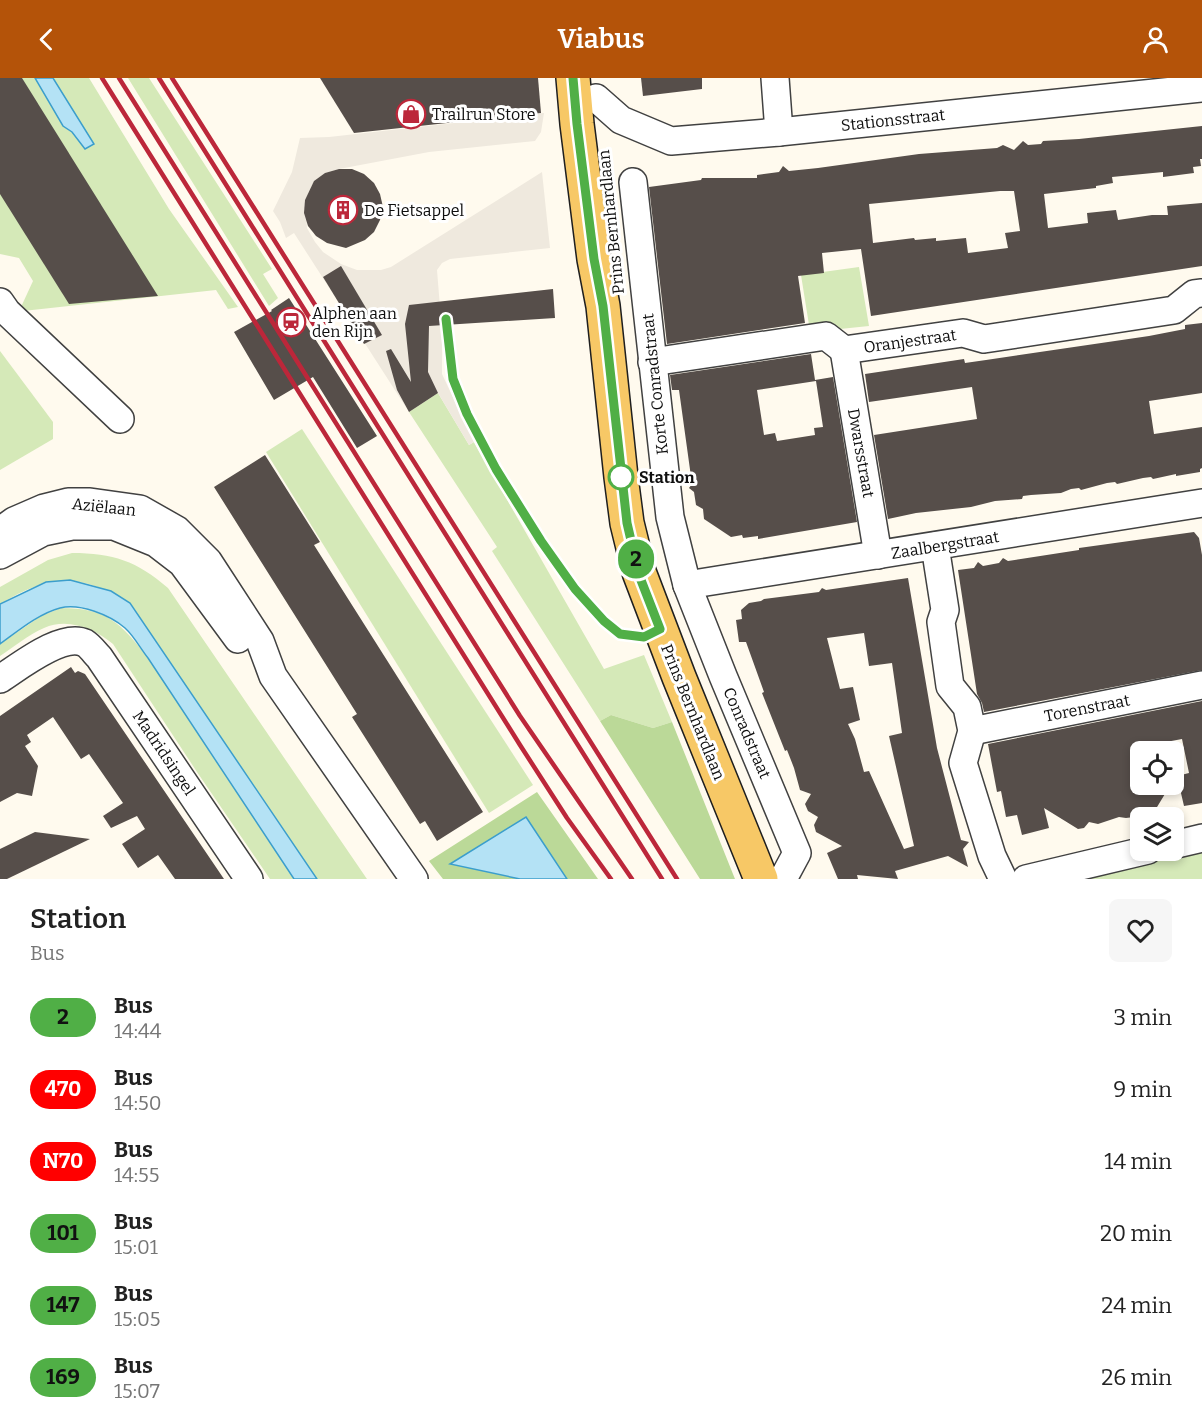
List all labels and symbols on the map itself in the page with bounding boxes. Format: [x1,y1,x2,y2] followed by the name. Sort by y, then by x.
[395,98,427,130] shop icon: Trailrun Store
[432,105,536,124] place label: Trailrun Store
[840,105,946,135] street label: Stationsstraat
[594,149,628,295] street label: Prins Bernhardlaan
[327,194,359,226] building icon: De Fietsappel
[364,201,464,220] place label: De Fietsappel
[312,304,397,341] place label: Alphen aan den Rijn
[275,306,307,338] station icon: Alphen aan den Rijn
[638,312,672,455] street label: Korte Conradstraat
[862,325,958,357] street label: Oranjestraat
[844,407,878,499] street label: Dwarsstraat
[608,464,634,490] marker: Station
[639,468,695,487] place label: Station
[71,494,137,520] street label: Aziëlaan
[890,527,1000,563] street label: Zaalbergstraat
[616,540,656,578] line badge: 2
[657,641,729,783] street label: Prins Bernhardlaan
[719,684,775,782] street label: Conradstraat
[1043,690,1132,726] street label: Torenstraat
[129,707,199,799] street label: Madridsingel

